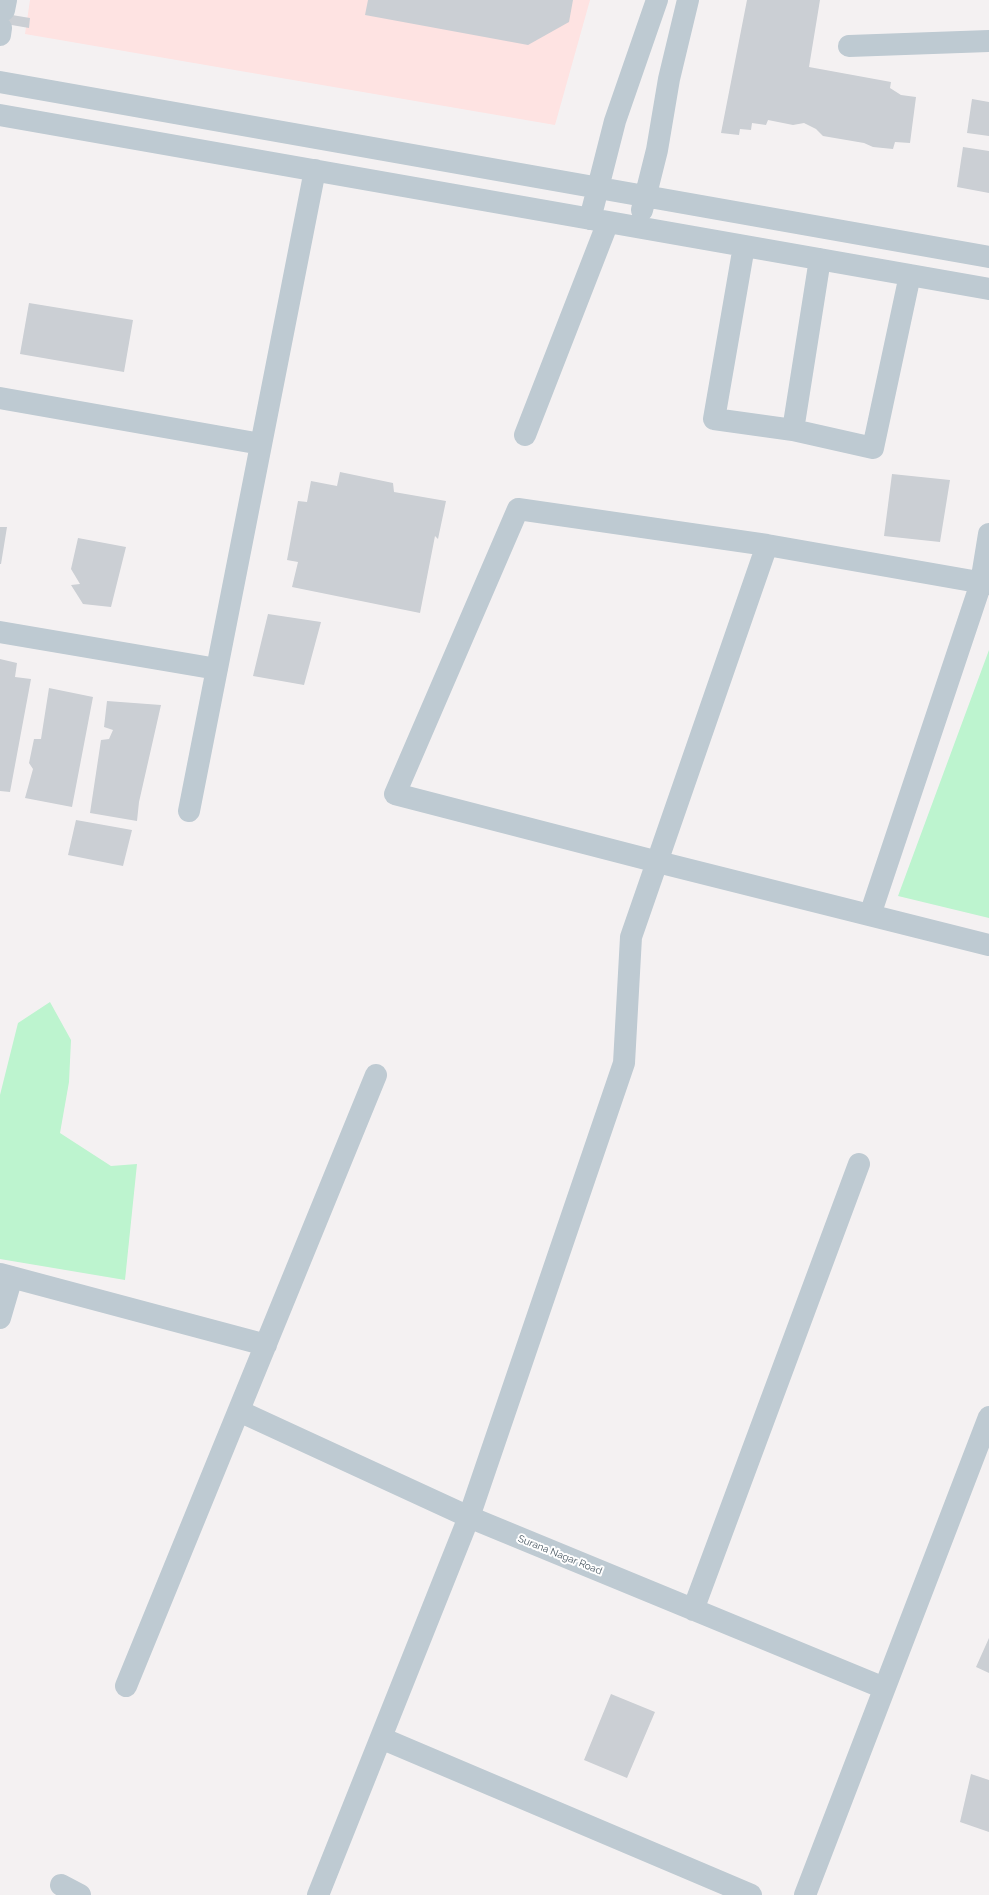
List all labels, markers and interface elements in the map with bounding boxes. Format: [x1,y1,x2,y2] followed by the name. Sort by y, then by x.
[516,1533,604,1577] street label: Surana Nagar Road

